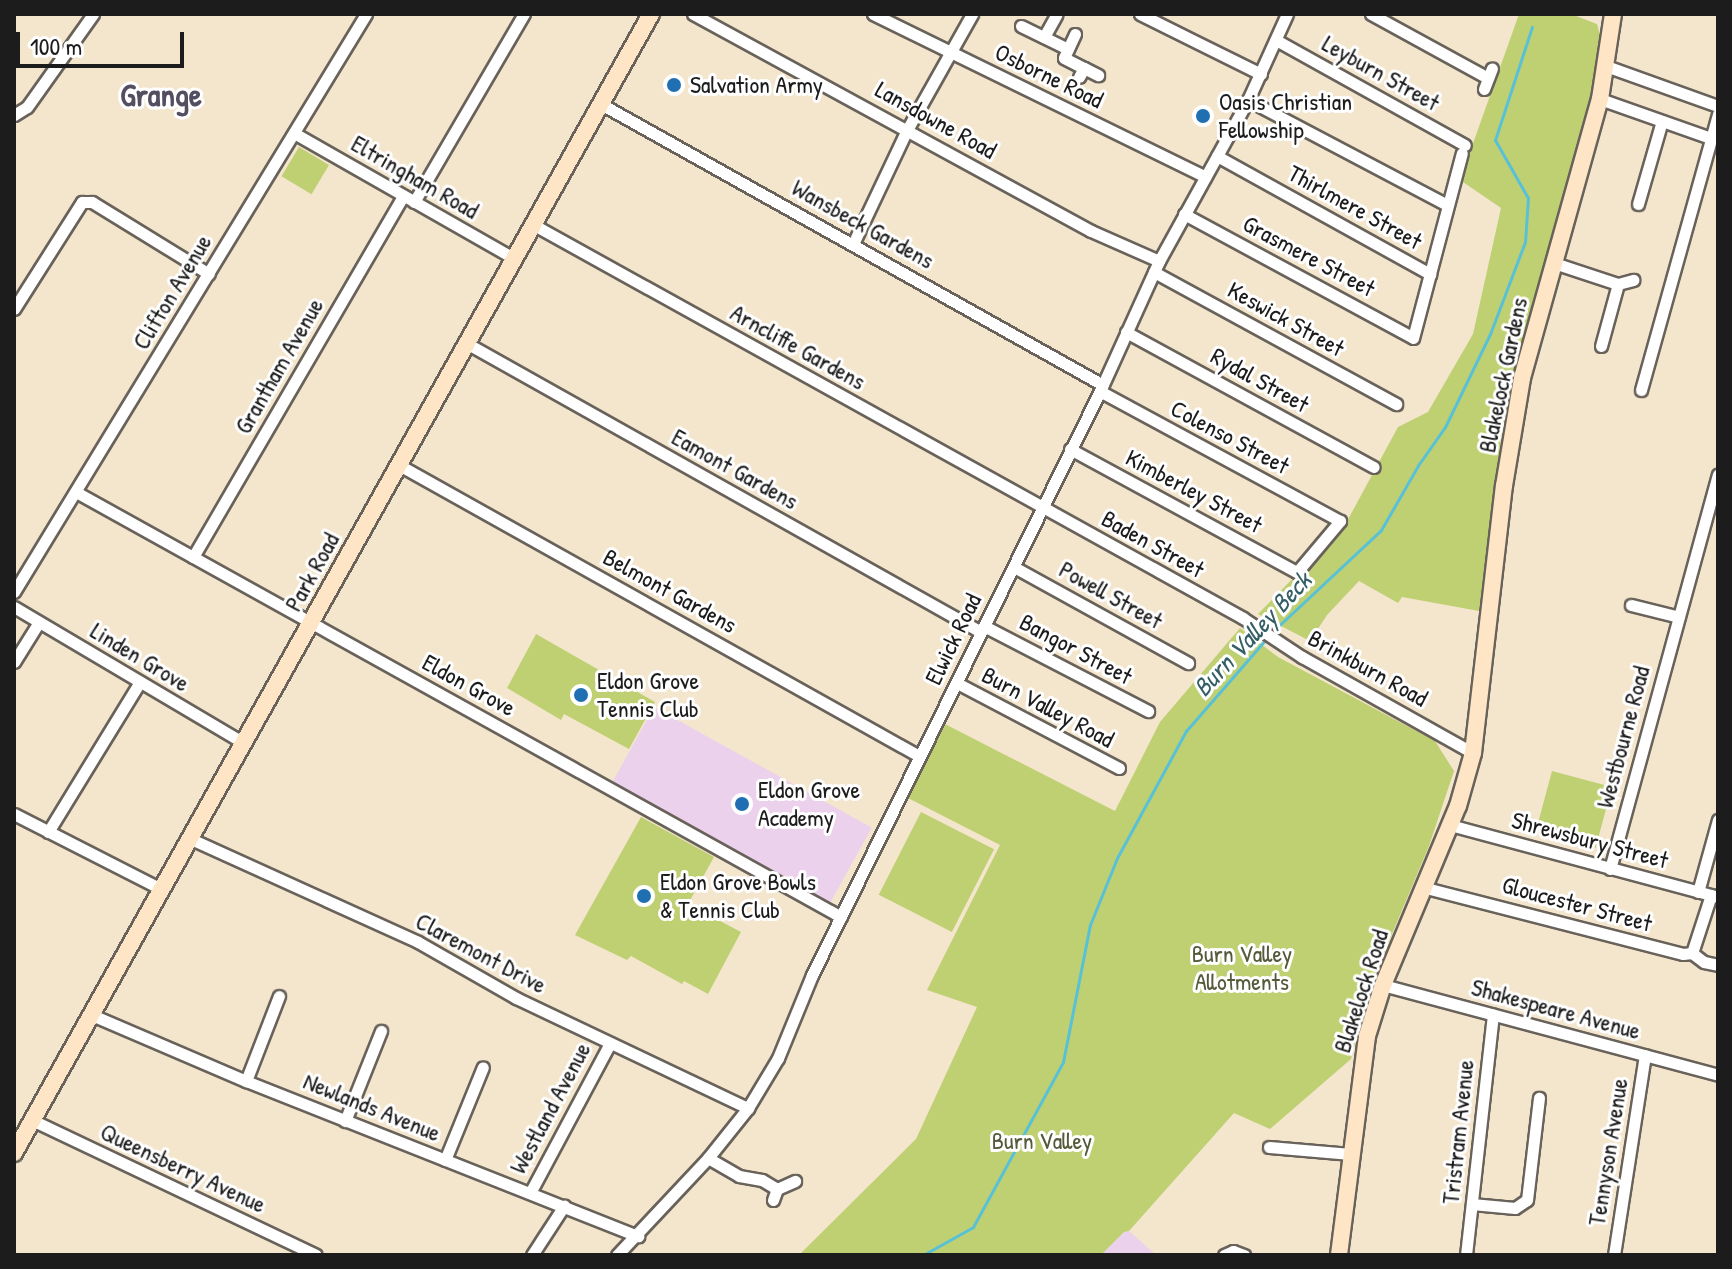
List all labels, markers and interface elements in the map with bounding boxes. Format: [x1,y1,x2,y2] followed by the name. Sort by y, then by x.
[20,16,188,66] scale bar
[1317,29,1445,117] street label: Leyburn Street
[30,30,82,62] text: 100 m
[990,37,1108,115] street label: Osborne Road
[690,71,823,99] place label: Salvation Army
[870,75,1002,165] street label: Lansdowne Road
[120,76,202,114] district label: Grange
[665,76,683,94] marker: Salvation Army
[1219,88,1352,144] place label: Oasis Christian Fellowship
[1194,107,1212,125] marker: Oasis Christian Fellowship
[346,129,484,225] street label: Eltringham Road
[1283,158,1427,256] street label: Thirlmere Street
[787,173,939,275] street label: Wansbeck Gardens
[1238,209,1380,303] street label: Grasmere Street
[127,229,217,355] street label: Clifton Avenue
[1223,275,1349,363] street label: Keswick Street
[229,293,329,439] street label: Grantham Avenue
[1473,295,1533,455] street label: Blakelock Gardens
[726,298,870,396] street label: Arncliffe Gardens
[1206,341,1314,419] street label: Rydal Street
[1166,394,1294,480] street label: Colenso Street
[667,423,803,515] street label: Eamont Gardens
[1121,443,1267,539] street label: Kimberley Street
[1097,504,1209,584] street label: Baden Street
[279,528,345,616] street label: Park Road
[598,543,742,639] street label: Belmont Gardens
[1054,555,1168,635] street label: Powell Street
[1186,565,1318,703] water label: Burn Valley Beck
[919,589,987,689] street label: Elwick Road
[1015,607,1137,691] street label: Bangor Street
[85,616,195,698] street label: Linden Grove
[1303,623,1433,713] street label: Brinkburn Road
[417,648,521,722] street label: Eldon Grove
[977,660,1119,754] street label: Burn Valley Road
[1590,663,1656,811] street label: Westbourne Road
[597,667,699,723] place label: Eldon Grove Tennis Club
[572,686,590,704] marker: Eldon Grove Tennis Club
[758,776,860,832] place label: Eldon Grove Academy
[733,795,751,813] marker: Eldon Grove Academy
[1509,805,1671,875] street label: Shrewsbury Street
[660,868,816,924] place label: Eldon Grove Bowls & Tennis Club
[1499,870,1655,938] street label: Gloucester Street
[635,887,653,905] marker: Eldon Grove Bowls & Tennis Club
[411,907,551,999] street label: Claremont Drive
[1328,926,1394,1056] street label: Blakelock Road
[1192,940,1292,996] park label: Burn Valley Allotments
[1468,973,1644,1045] street label: Shakespeare Avenue
[503,1038,597,1178] street label: Westland Avenue
[1436,1059,1480,1205] street label: Tristram Avenue
[299,1066,445,1148] street label: Newlands Avenue
[1582,1076,1634,1228] street label: Tennyson Avenue
[96,1117,270,1219] street label: Queensberry Avenue
[992,1127,1092,1155] park label: Burn Valley

